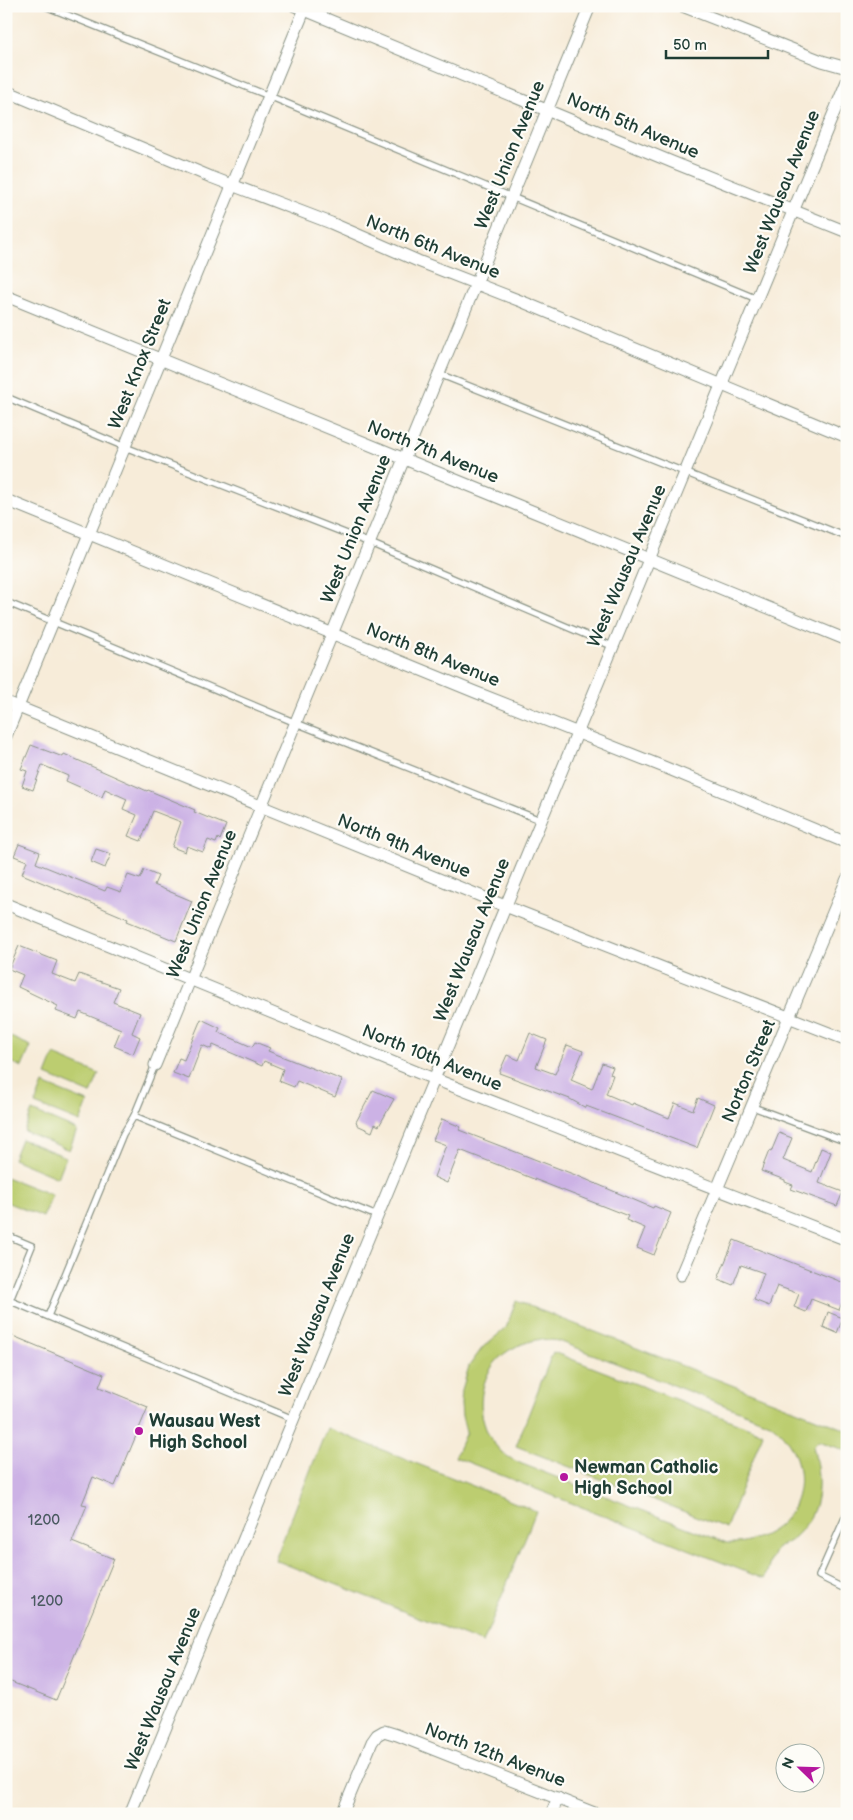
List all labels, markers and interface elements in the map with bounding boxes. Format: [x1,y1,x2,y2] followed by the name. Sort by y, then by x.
[666,28,768,60] scale bar
[673,36,707,55] text: 50 m
[471,77,550,232] street label: West Union Avenue
[564,89,703,164] street label: North 5th Avenue
[740,107,825,277] street label: West Wausau Avenue
[363,211,503,284] street label: North 6th Avenue
[104,295,176,432] street label: West Knox Street
[364,416,502,488] street label: North 7th Avenue
[317,451,396,606] street label: West Union Avenue
[583,481,671,650] street label: West Wausau Avenue
[363,619,503,691] street label: North 8th Avenue
[334,810,474,882] street label: North 9th Avenue
[163,826,242,981] street label: West Union Avenue
[430,855,515,1025] street label: West Wausau Avenue
[718,1016,780,1126] street label: Norton Street
[359,1020,505,1096] street label: North 10th Avenue
[275,1230,360,1400] street label: West Wausau Avenue
[149,1411,260,1453] place label: Wausau West High School
[133,1425,145,1437] marker: Wausau West High School
[574,1457,718,1499] place label: Newman Catholic High School
[558,1471,570,1483] marker: Newman Catholic High School
[28,1511,60,1530] house number: 1200
[31,1592,63,1611] house number: 1200
[121,1604,206,1774] street label: West Wausau Avenue
[422,1718,569,1792] street label: North 12th Avenue
[776,1742,826,1792] north arrow
[779,1755,798,1771] text: N

